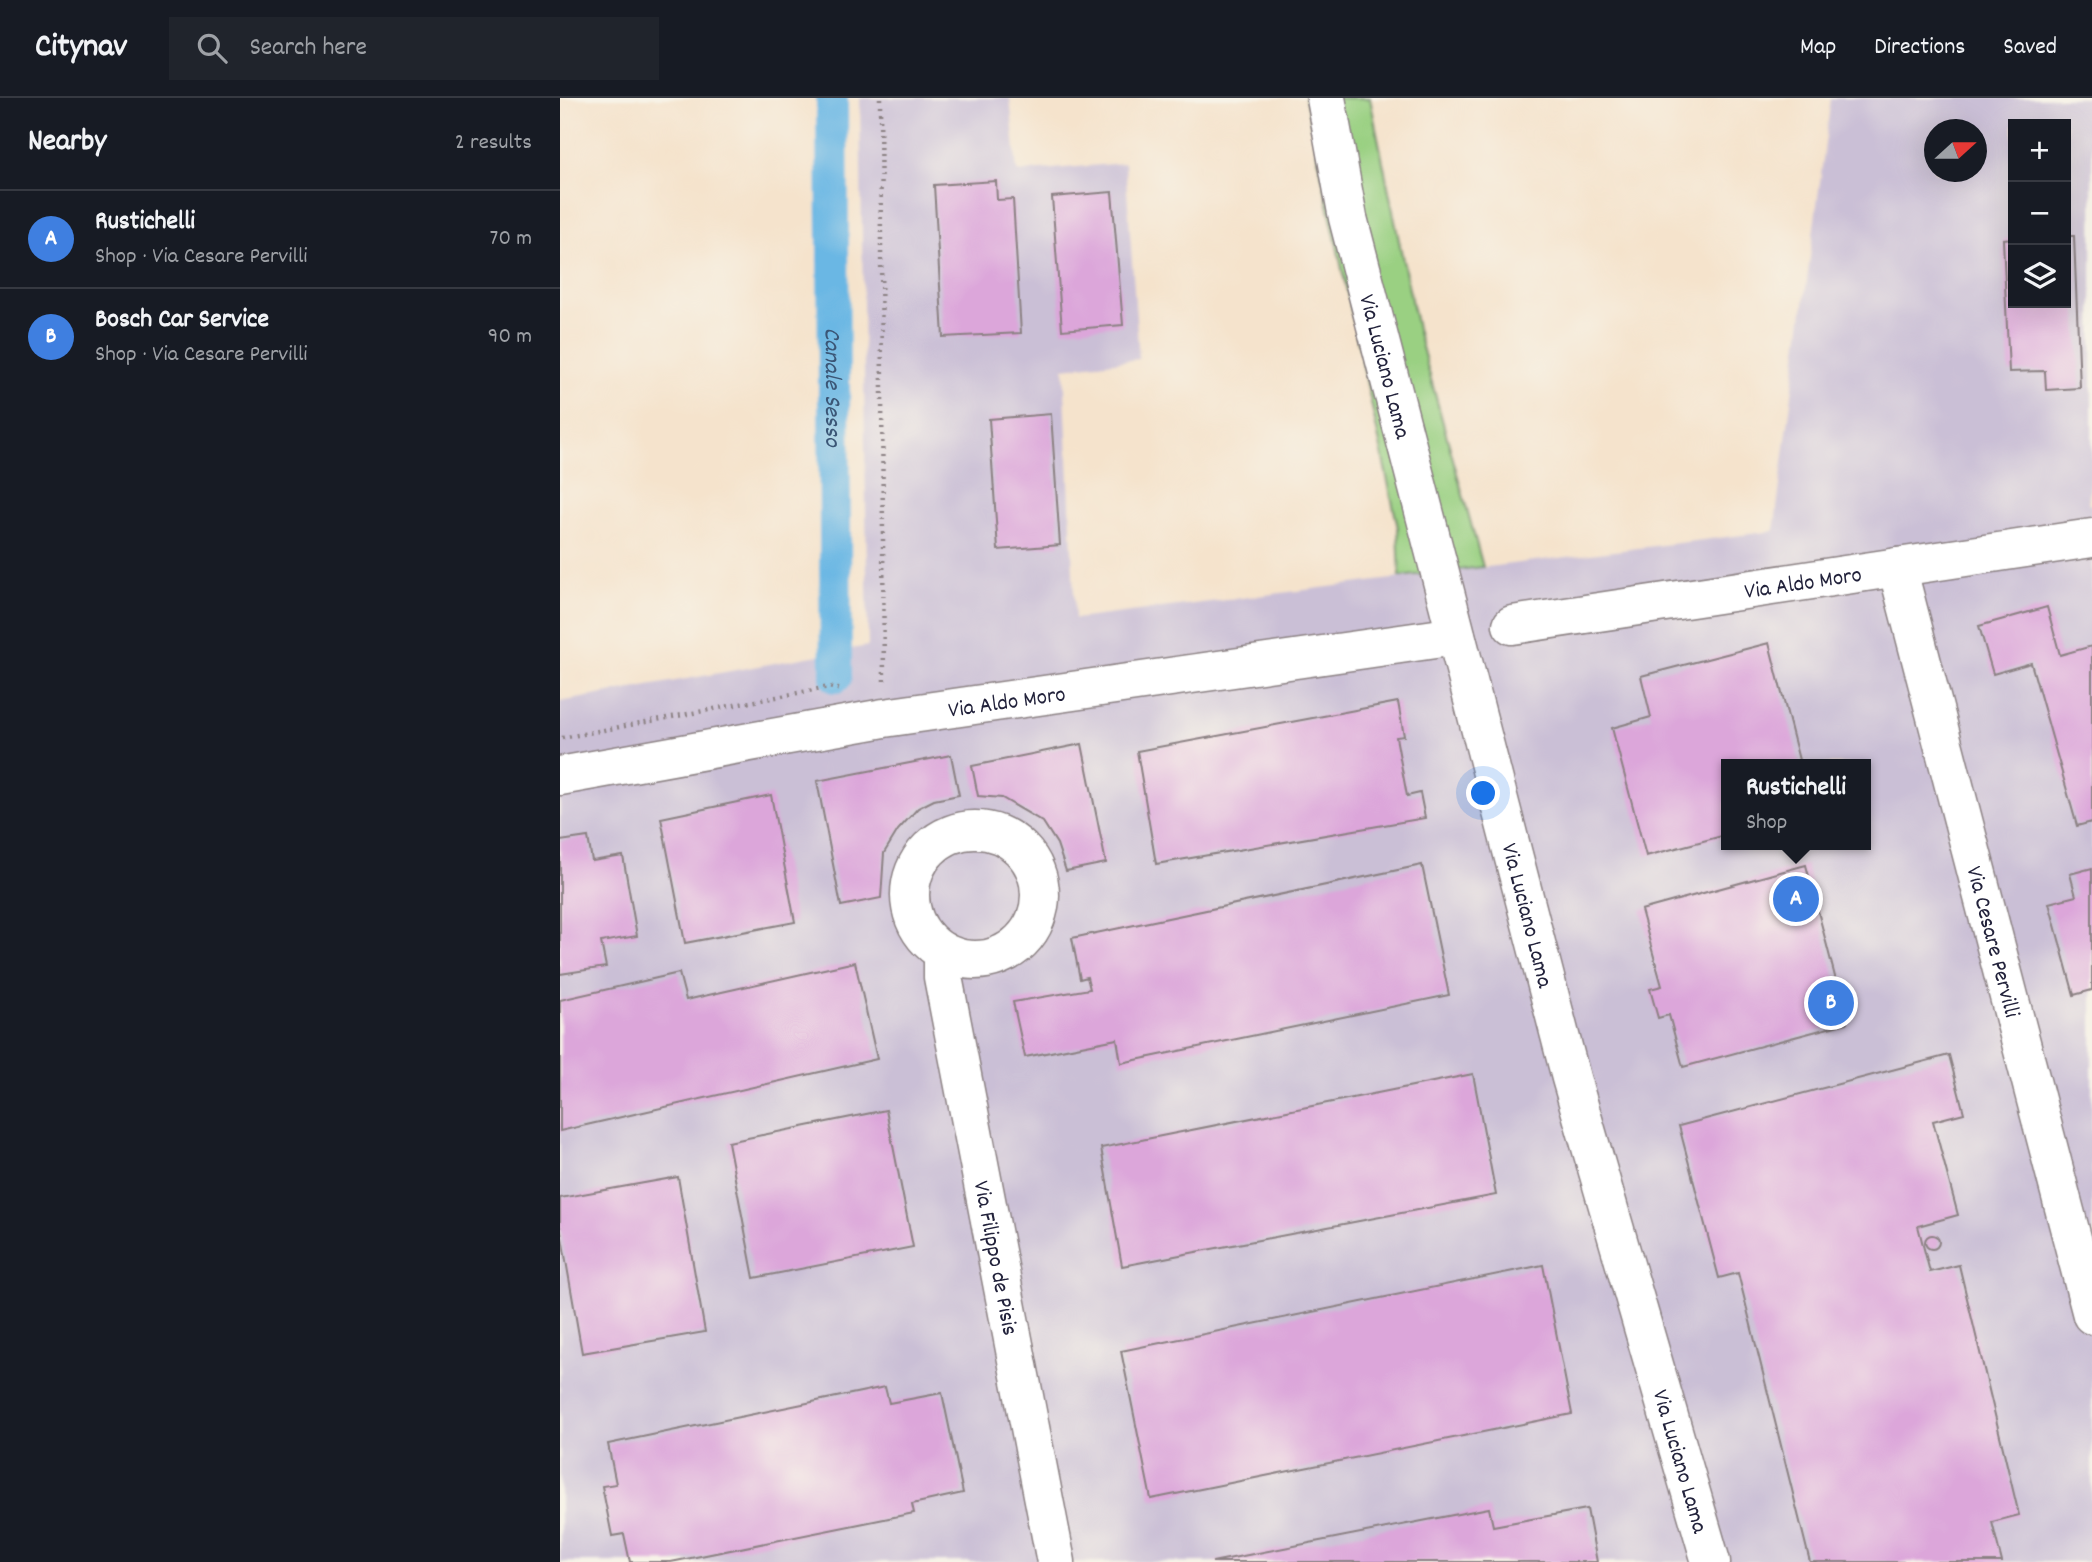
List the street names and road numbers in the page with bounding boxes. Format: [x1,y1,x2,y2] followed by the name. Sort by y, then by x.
[1348,291,1418,444] street label: Via Luciano Lama
[1742,560,1864,610] street label: Via Aldo Moro
[946,679,1068,729] street label: Via Aldo Moro
[1491,840,1560,993] street label: Via Luciano Lama
[1956,863,2027,1022] street label: Via Cesare Pervilli
[963,1178,1025,1339] street label: Via Filippo de Pisis
[1642,1386,1715,1539] street label: Via Luciano Lama

